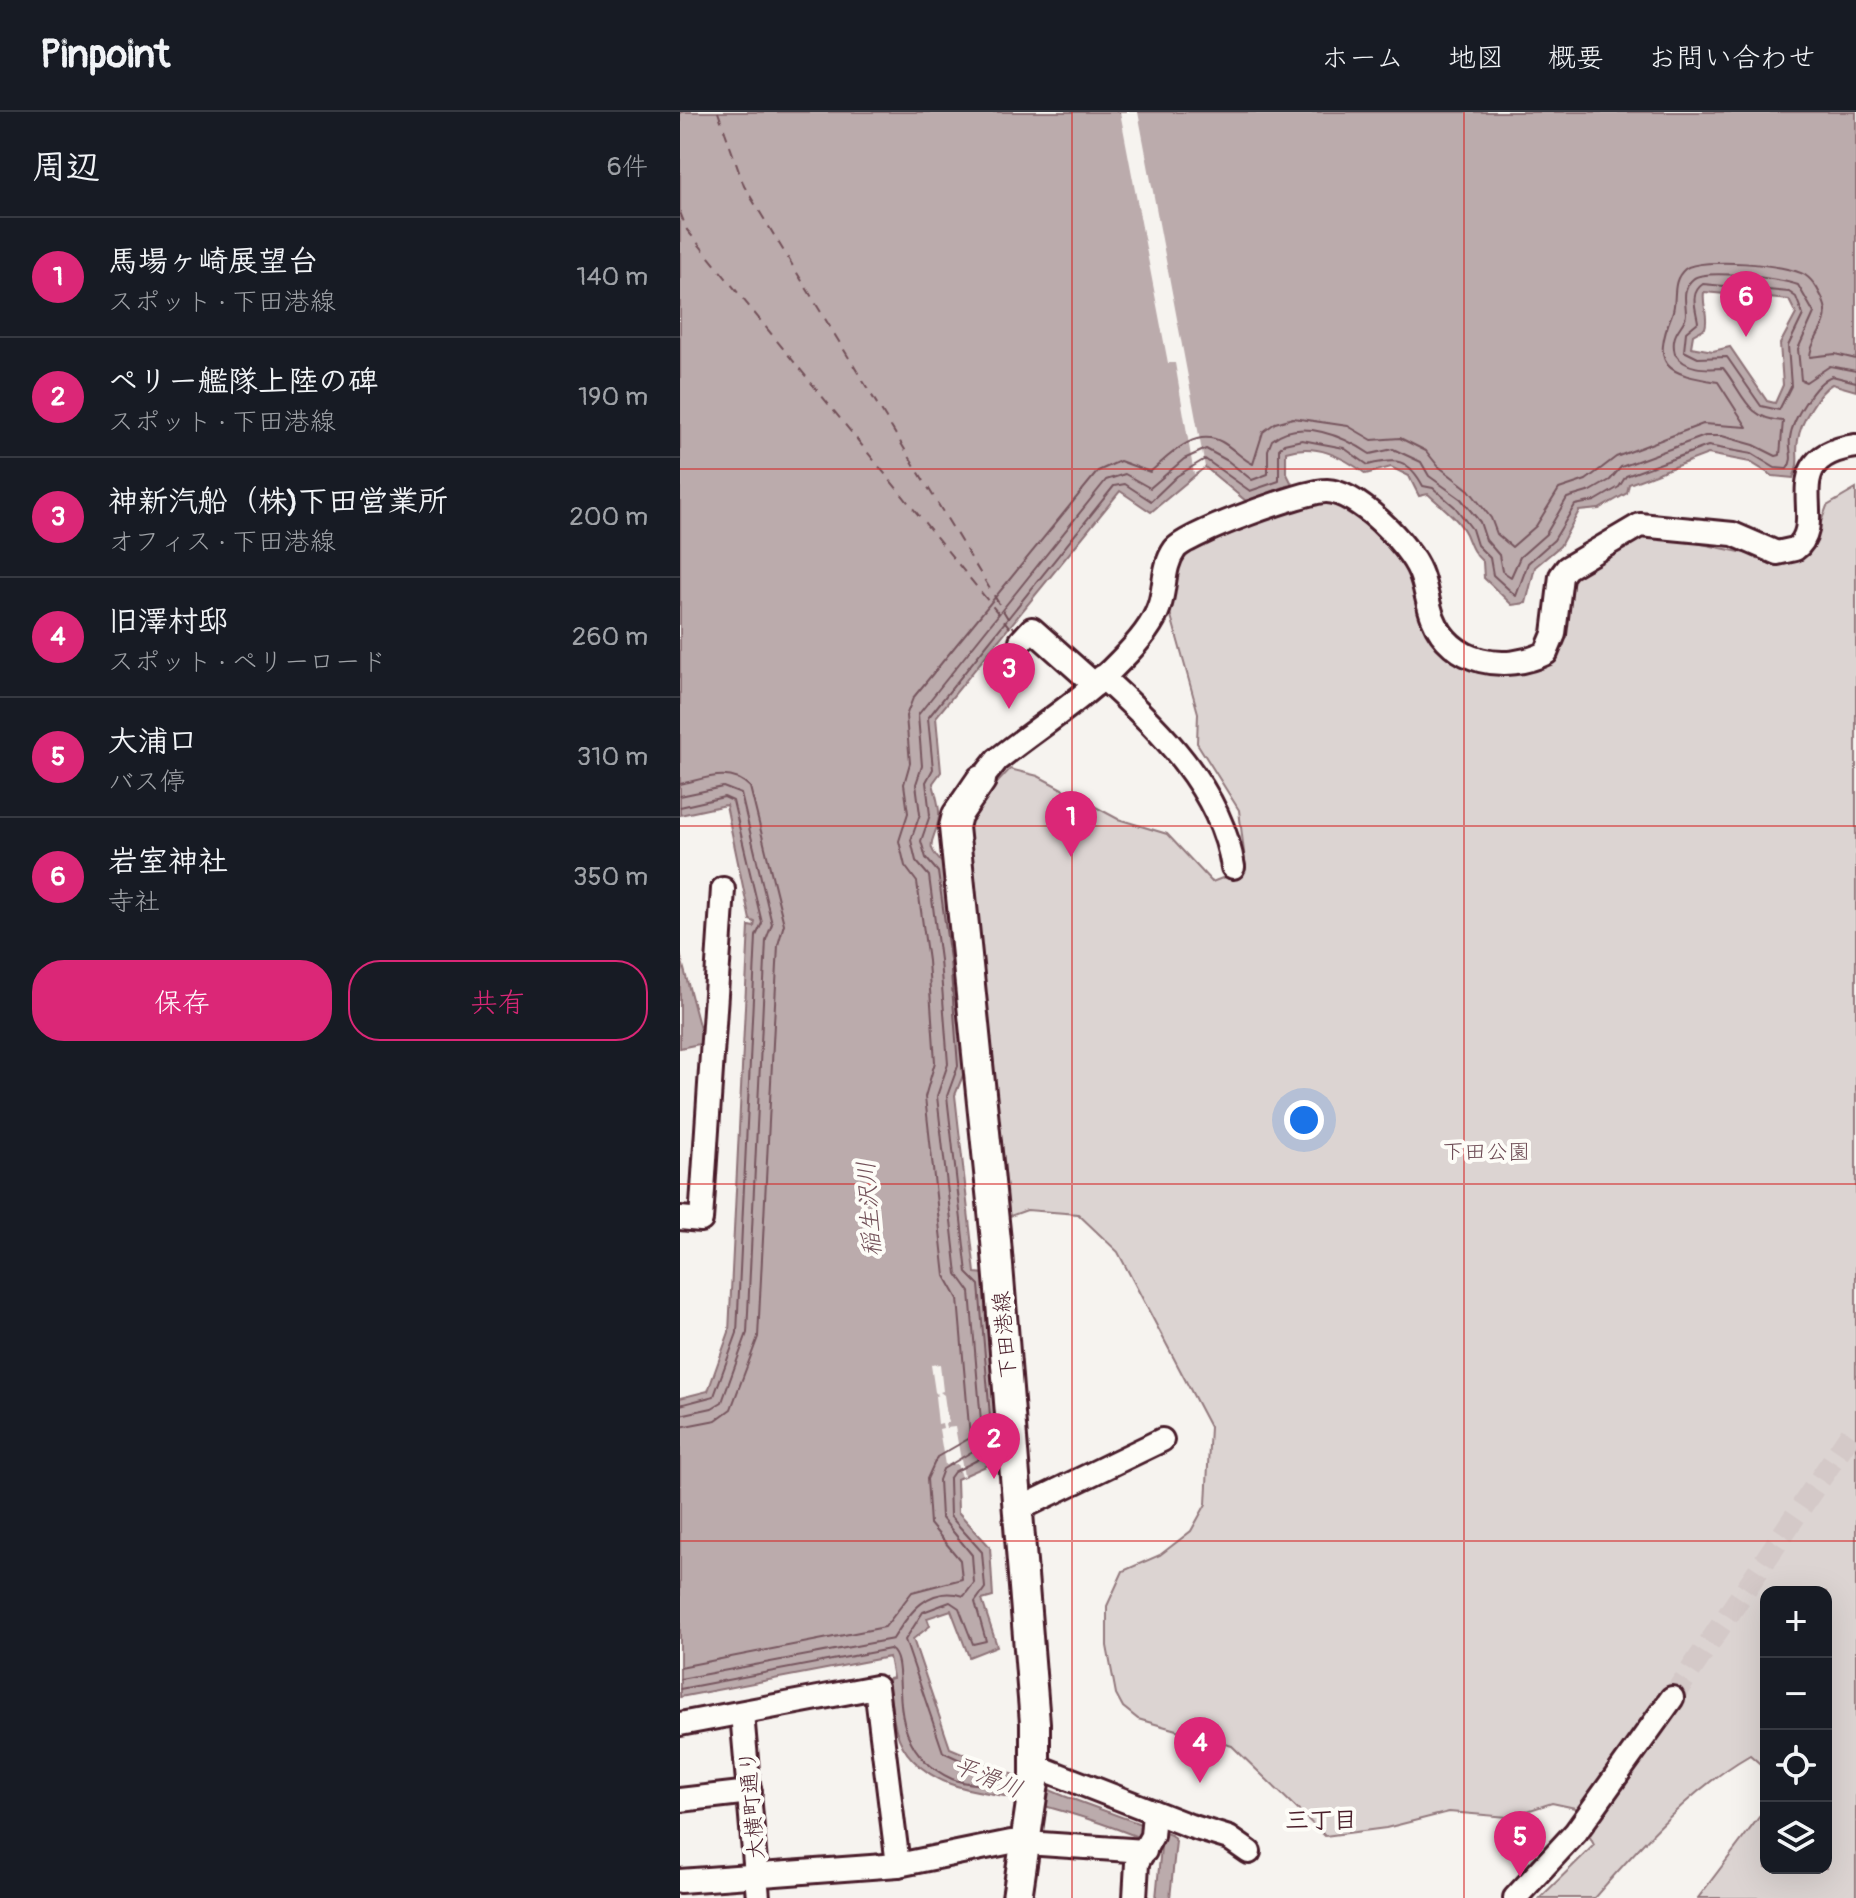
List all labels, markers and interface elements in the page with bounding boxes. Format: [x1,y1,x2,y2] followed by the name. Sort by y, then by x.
[40,31,170,79] text: Pinpoint
[1321,41,1404,76] text: ホーム
[1448,41,1504,76] text: 地図
[1548,41,1604,76] text: 概要
[1648,41,1816,76] text: お問い合わせ
[32,146,100,189] text: 周辺
[607,151,648,183] text: 6件
[108,243,318,280] text: 馬場ヶ崎展望台
[53,261,63,293] text: 1
[576,261,648,293] text: 140 m
[1720,271,1772,337] pin: 6
[108,286,336,318] text: スポット · 下田港線
[108,363,378,400] text: ペリー艦隊上陸の碑
[51,381,65,413] text: 2
[578,381,648,413] text: 190 m
[108,406,336,438] text: スポット · 下田港線
[108,483,448,520] text: 神新汽船（株)下田営業所
[51,501,65,533] text: 3
[569,501,648,533] text: 200 m
[108,526,336,558] text: オフィス · 下田港線
[108,603,228,640] text: 旧澤村邸
[50,621,66,653] text: 4
[572,621,648,653] text: 260 m
[983,643,1035,709] pin: 3
[108,646,387,678] text: スポット · ペリーロード
[108,723,198,760] text: 大浦口
[51,741,65,773] text: 5
[577,741,648,773] text: 310 m
[108,766,186,798] text: バス停
[1045,791,1097,857] pin: 1
[108,843,228,880] text: 岩室神社
[50,861,66,893] text: 6
[573,861,648,893] text: 350 m
[108,886,160,918] text: 寺社
[32,960,332,1041] button: 保存
[348,960,648,1041] button: 共有
[1284,1100,1324,1140] your location
[1442,1138,1530,1166] park label: 下田公園
[852,1160,887,1258] water label: 稲生沢川
[987,1290,1023,1380] street label: 下田港線
[968,1413,1020,1479] pin: 2
[1760,1586,1832,1874] map controls
[1760,1586,1832,1658] button: +
[1760,1658,1832,1730] button: −
[1174,1717,1226,1783] pin: 4
[1760,1730,1832,1802] button: locate
[733,1749,771,1861] street label: 大横町通り
[949,1751,1027,1804] water label: 平滑川
[1760,1802,1832,1874] button: layers
[1285,1806,1357,1835] district label: 三丁目
[1494,1811,1546,1877] pin: 5

